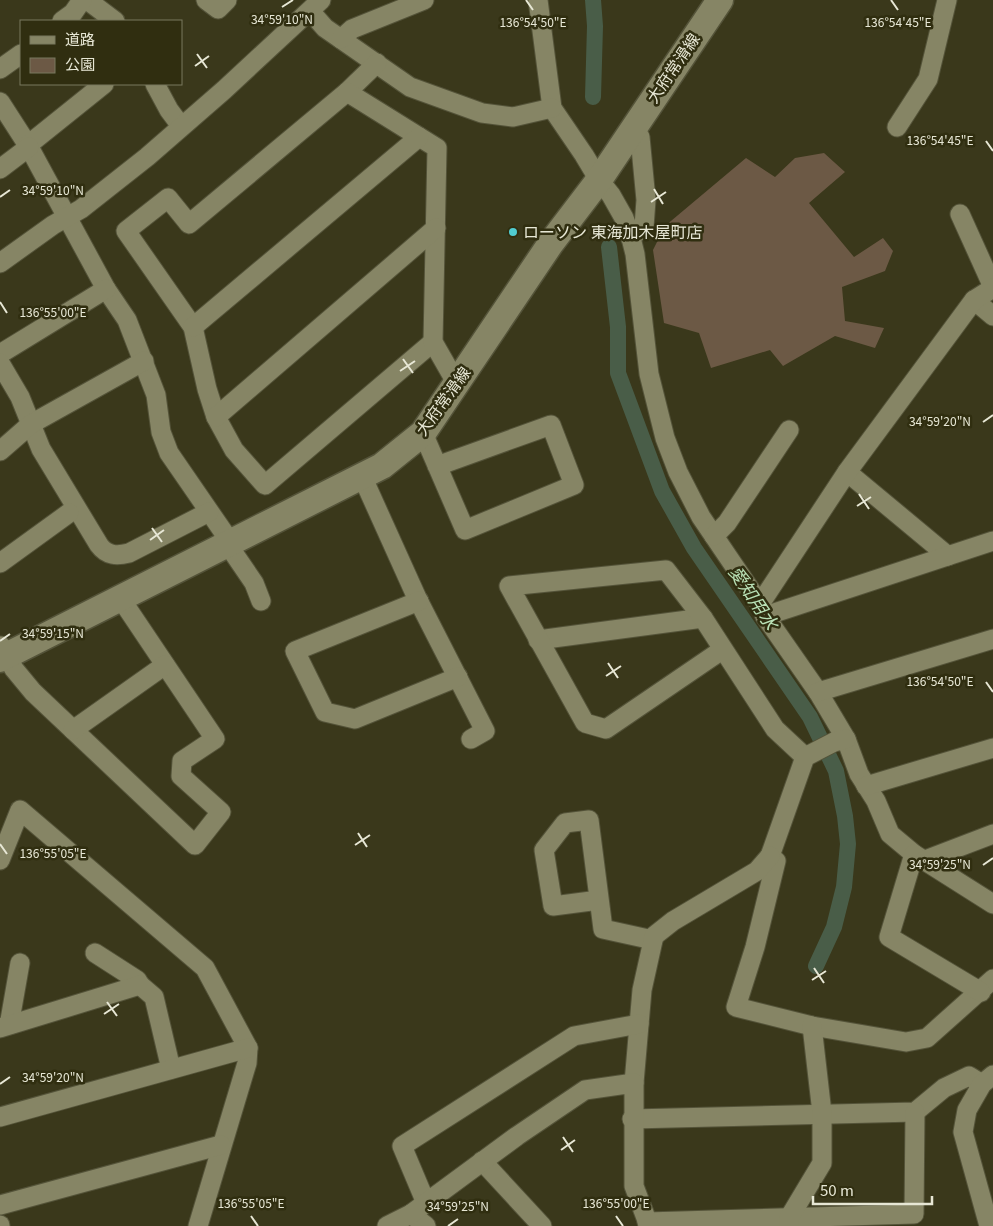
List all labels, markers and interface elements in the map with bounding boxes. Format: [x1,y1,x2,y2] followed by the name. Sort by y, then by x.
[251,10,313,27] text: 34°59'10"N
[499,13,567,30] text: 136°54'50"E
[864,13,932,30] text: 136°54'45"E
[20,20,182,85] legend
[65,28,95,49] text: 道路
[640,28,704,107] street label: 大府常滑線
[65,53,95,74] text: 公園
[906,131,974,148] text: 136°54'45"E
[22,181,84,198] text: 34°59'10"N
[523,219,703,243] place label: ローソン 東海加木屋町店
[507,226,519,238] marker: ローソン 東海加木屋町店
[19,303,87,320] text: 136°55'00"E
[409,361,475,440] street label: 大府常滑線
[909,412,971,429] text: 34°59'20"N
[724,560,787,636] water label: 愛知用水
[22,624,84,641] text: 34°59'15"N
[906,672,974,689] text: 136°54'50"E
[19,844,87,861] text: 136°55'05"E
[909,855,971,872] text: 34°59'25"N
[22,1068,84,1085] text: 34°59'20"N
[813,1174,932,1206] scale bar
[820,1179,854,1200] text: 50 m
[217,1194,285,1211] text: 136°55'05"E
[582,1194,650,1211] text: 136°55'00"E
[427,1197,489,1214] text: 34°59'25"N

